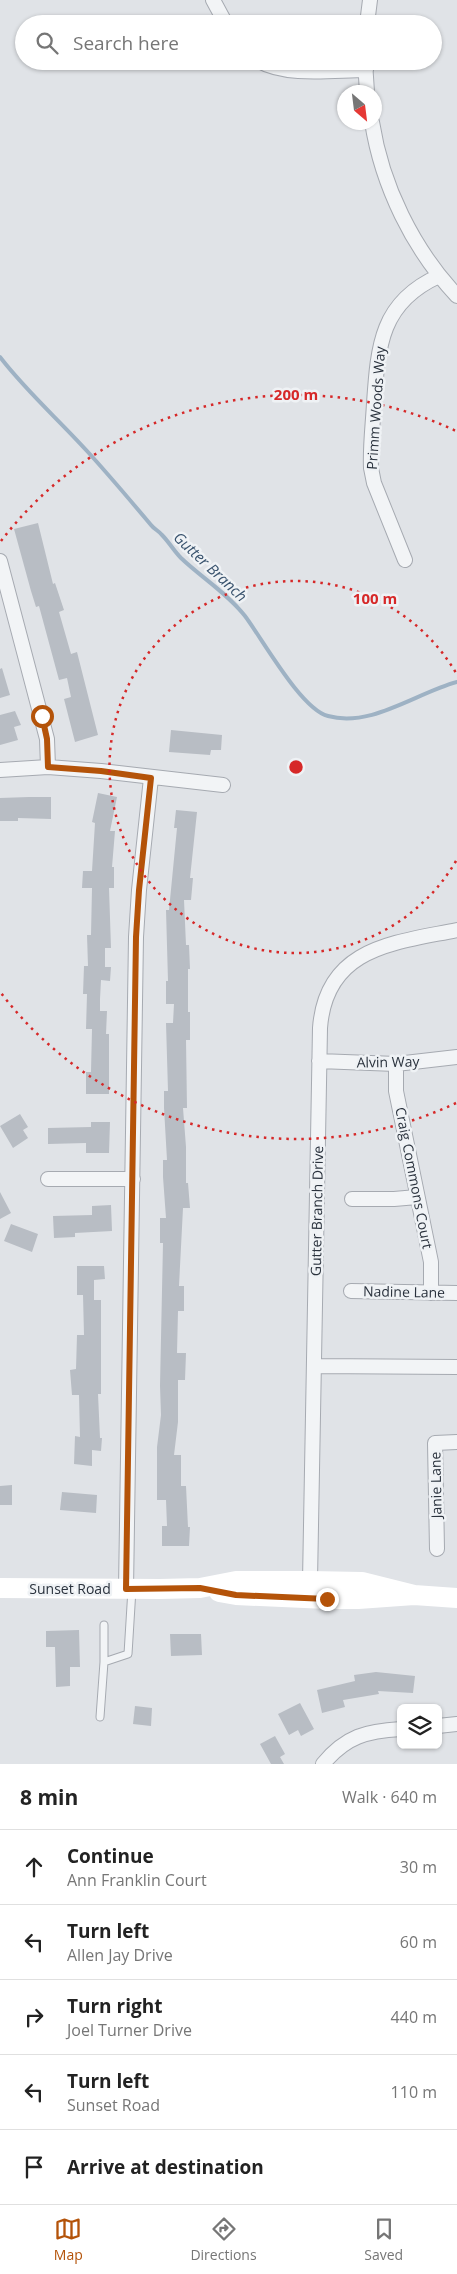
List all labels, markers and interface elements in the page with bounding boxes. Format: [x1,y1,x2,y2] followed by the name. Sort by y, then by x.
[15,15,442,70] search box
[33,29,61,57] icon: search
[73,30,179,56] text: Search here
[337,85,382,130] north arrow
[362,345,389,470] street label: Primm Woods Way
[274,384,318,404] text: 200 m
[170,527,252,605] water label: Gutter Branch
[353,588,397,608] text: 100 m
[31,705,54,728] route start
[287,758,305,776] centre of rings
[356,1051,421,1072] street label: Alvin Way
[391,1105,438,1250] street label: Craig Commons Court
[306,1146,327,1276] street label: Gutter Branch Drive
[363,1281,445,1302] street label: Nadine Lane
[425,1451,446,1521] street label: Janie Lane
[29,1579,111,1598] street label: Sunset Road
[316,1588,339,1611] route end
[397,1704,442,1749] map controls
[397,1704,442,1749] button: layers
[20,1783,78,1811] text: 8 min
[342,1786,437,1808] text: Walk · 640 m
[67,1843,154,1869] text: Continue
[20,1853,48,1881] icon: ahead
[400,1856,437,1878] text: 30 m
[67,1869,207,1891] text: Ann Franklin Court
[67,1918,149,1944] text: Turn left
[20,1928,48,1956] icon: left
[400,1931,437,1953] text: 60 m
[67,1944,173,1966] text: Allen Jay Drive
[67,1993,162,2019] text: Turn right
[20,2003,48,2031] icon: right
[391,2006,437,2028] text: 440 m
[67,2019,192,2041] text: Joel Turner Drive
[67,2068,149,2094] text: Turn left
[20,2078,48,2106] icon: left
[391,2081,437,2103] text: 110 m
[67,2094,160,2116] text: Sunset Road
[20,2153,48,2181] icon: arrive
[67,2154,264,2180] text: Arrive at destination
[54,2215,83,2264] tab: Map
[190,2215,257,2264] tab: Directions
[364,2215,403,2264] tab: Saved

